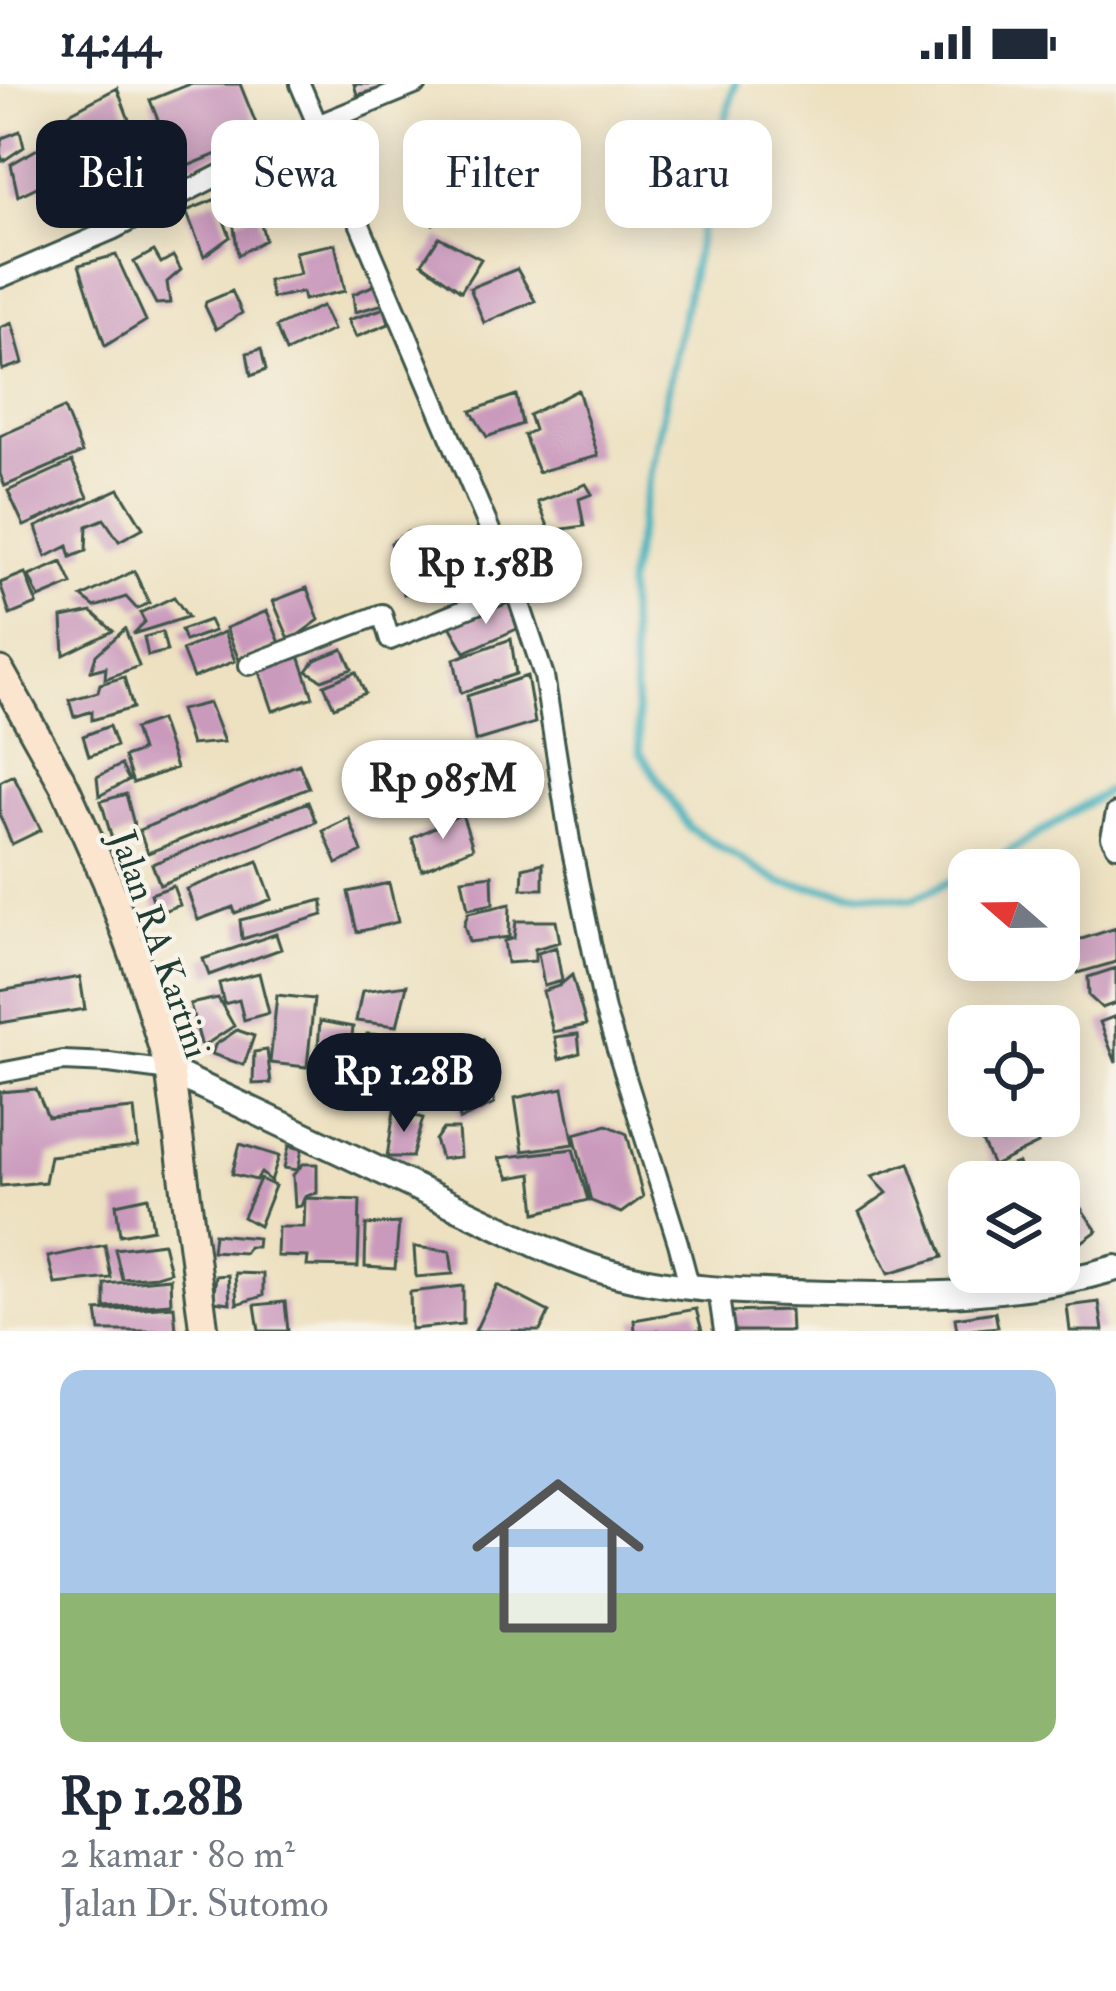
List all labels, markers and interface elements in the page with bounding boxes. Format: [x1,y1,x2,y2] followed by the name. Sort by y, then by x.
[60,14,160,70] text: 14:44
[36,120,187,228] chip: Beli
[211,120,379,228] chip: Sewa
[403,120,581,228] chip: Filter
[605,120,772,228] chip: Baru
[362,525,610,627] pin: Rp 1.58B
[417,539,555,588] text: Rp 1.58B
[332,740,554,842] pin: Rp 985M
[369,754,517,803] text: Rp 985M
[99,824,220,1064] street label: Jalan RA Kartini
[948,849,1080,981] north arrow
[948,849,1080,1293] map controls
[948,1005,1080,1137] button: locate
[280,1033,528,1135] pin: Rp 1.28B
[334,1047,474,1096] text: Rp 1.28B
[948,1161,1080,1293] button: layers
[450,1448,666,1664] icon: home
[60,1766,244,1830] text: Rp 1.28B
[60,1830,295,1879] text: 2 kamar · 80 m²
[60,1879,329,1928] text: Jalan Dr. Sutomo

